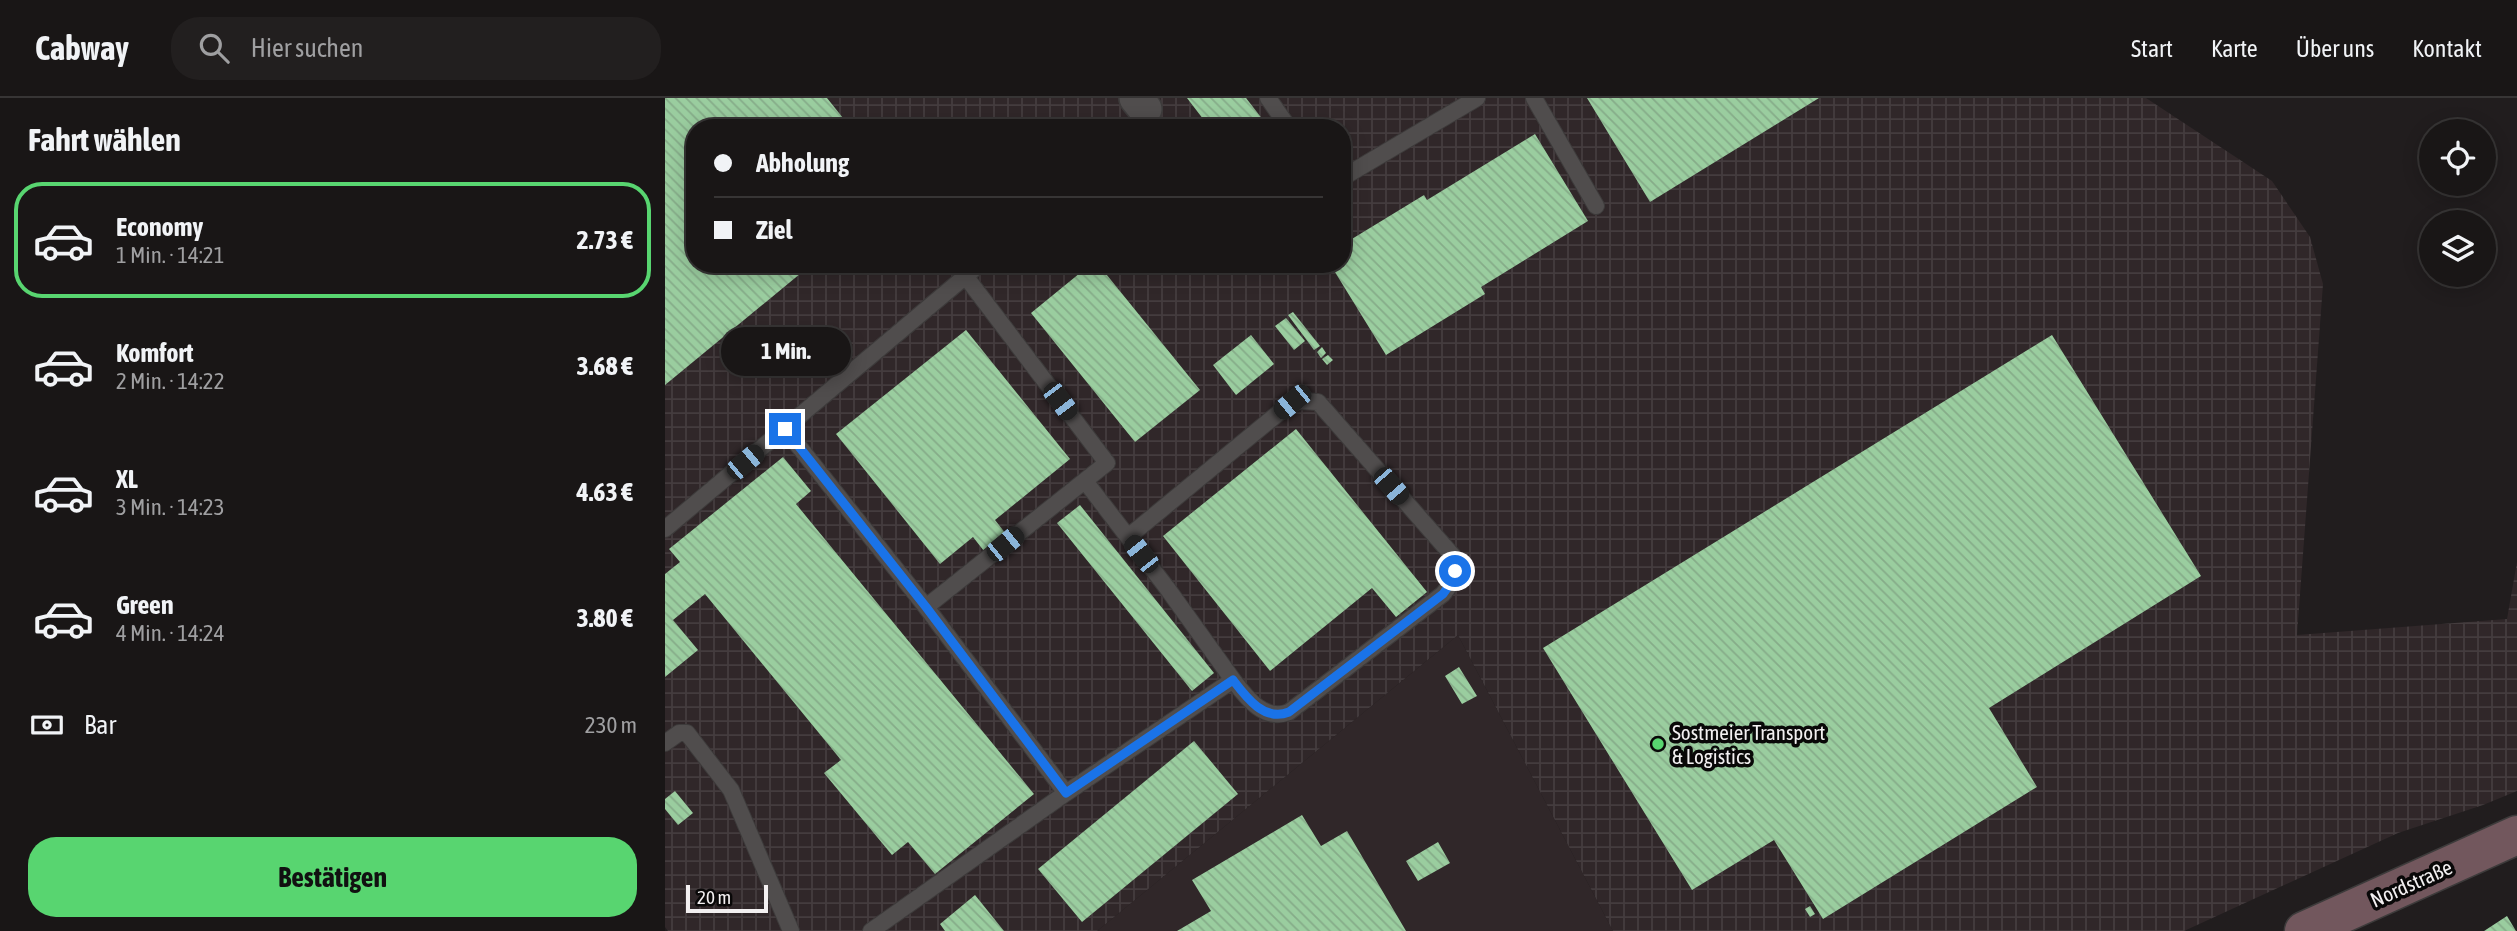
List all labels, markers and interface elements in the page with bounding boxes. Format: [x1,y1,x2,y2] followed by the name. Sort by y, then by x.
[171,17,661,80] search box
[35,29,129,67] text: Cabway
[195,29,233,67] icon: search
[251,33,363,63] text: Hier suchen
[2131,35,2173,62] text: Start
[2211,35,2258,62] text: Karte
[2296,35,2374,62] text: Über uns
[2412,35,2482,62] text: Kontakt
[2419,119,2496,287] map controls
[2419,119,2496,196] button: locate
[28,121,181,158] text: Fahrt wählen
[756,148,849,178] text: Abholung
[32,209,95,272] icon: car
[2419,210,2496,287] button: layers
[116,212,203,242] text: Economy
[756,215,792,245] text: Ziel
[576,225,633,255] text: 2.73 €
[116,242,224,268] text: 1 Min. · 14:21
[720,328,850,376] callout: 1 Min.
[32,335,95,398] icon: car
[116,338,193,368] text: Komfort
[761,338,811,364] text: 1 Min.
[576,351,633,381] text: 3.68 €
[116,368,224,394] text: 2 Min. · 14:22
[1039,378,1082,424] car
[1270,381,1315,423] car
[769,413,801,445] route end
[723,440,768,484] car
[32,461,95,524] icon: car
[1370,463,1413,509] car
[116,464,138,494] text: XL
[576,477,633,507] text: 4.63 €
[116,494,224,520] text: 3 Min. · 14:23
[983,523,1028,565] car
[1120,531,1163,577] car
[1439,555,1471,587] route start
[32,587,95,650] icon: car
[116,590,174,620] text: Green
[576,603,633,633] text: 3.80 €
[116,620,224,646] text: 4 Min. · 14:24
[28,706,66,744] icon: cash
[84,710,116,740] text: Bar
[585,712,637,738] text: 230 m
[1672,720,1825,768] place label: Sostmeier Transport & Logistics
[1650,736,1666,752] marker: Sostmeier Transport & Logistics
[28,837,637,917] button: Bestätigen
[2366,854,2456,912] street label: Nordstraße
[686,882,768,914] scale bar
[697,886,731,908] text: 20 m

